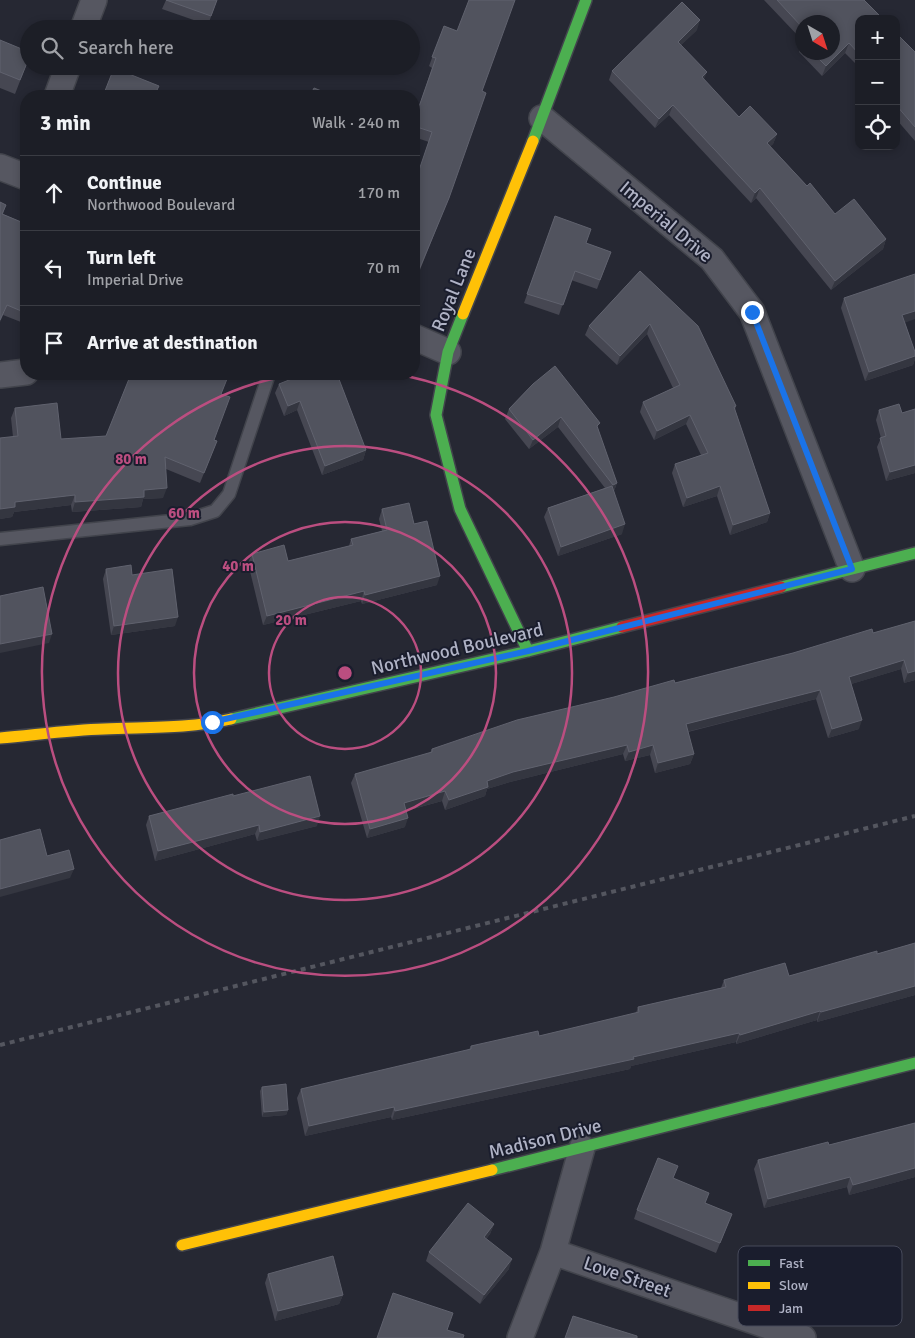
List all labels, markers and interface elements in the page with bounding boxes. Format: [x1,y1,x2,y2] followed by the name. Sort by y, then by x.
[795,15,840,60] north arrow
[855,15,900,150] map controls
[855,15,900,60] button: +
[20,20,420,75] search box
[38,34,66,62] icon: search
[78,36,174,60] text: Search here
[855,60,900,105] button: −
[855,105,900,150] button: locate
[40,110,91,136] text: 3 min
[312,113,400,133] text: Walk · 240 m
[87,171,162,195] text: Continue
[614,176,718,268] street label: Imperial Drive
[40,179,68,207] icon: ahead
[358,183,400,203] text: 170 m
[87,195,235,215] text: Northwood Boulevard
[426,245,482,335] street label: Royal Lane
[87,246,156,270] text: Turn left
[40,254,68,282] icon: left
[366,258,400,278] text: 70 m
[87,270,184,290] text: Imperial Drive
[741,301,764,324] route end
[40,329,68,357] icon: arrive
[87,331,258,355] text: Arrive at destination
[115,450,147,468] text: 80 m
[168,504,200,522] text: 60 m
[222,557,254,575] text: 40 m
[275,611,307,629] text: 20 m
[369,618,545,680] street label: Northwood Boulevard
[336,664,354,682] centre of rings
[201,711,224,734] route start
[486,1113,604,1165] street label: Madison Drive
[738,1246,902,1326] legend
[580,1251,674,1303] street label: Love Street
[779,1255,804,1272] text: Fast
[779,1277,808,1294] text: Slow
[779,1300,803,1317] text: Jam

